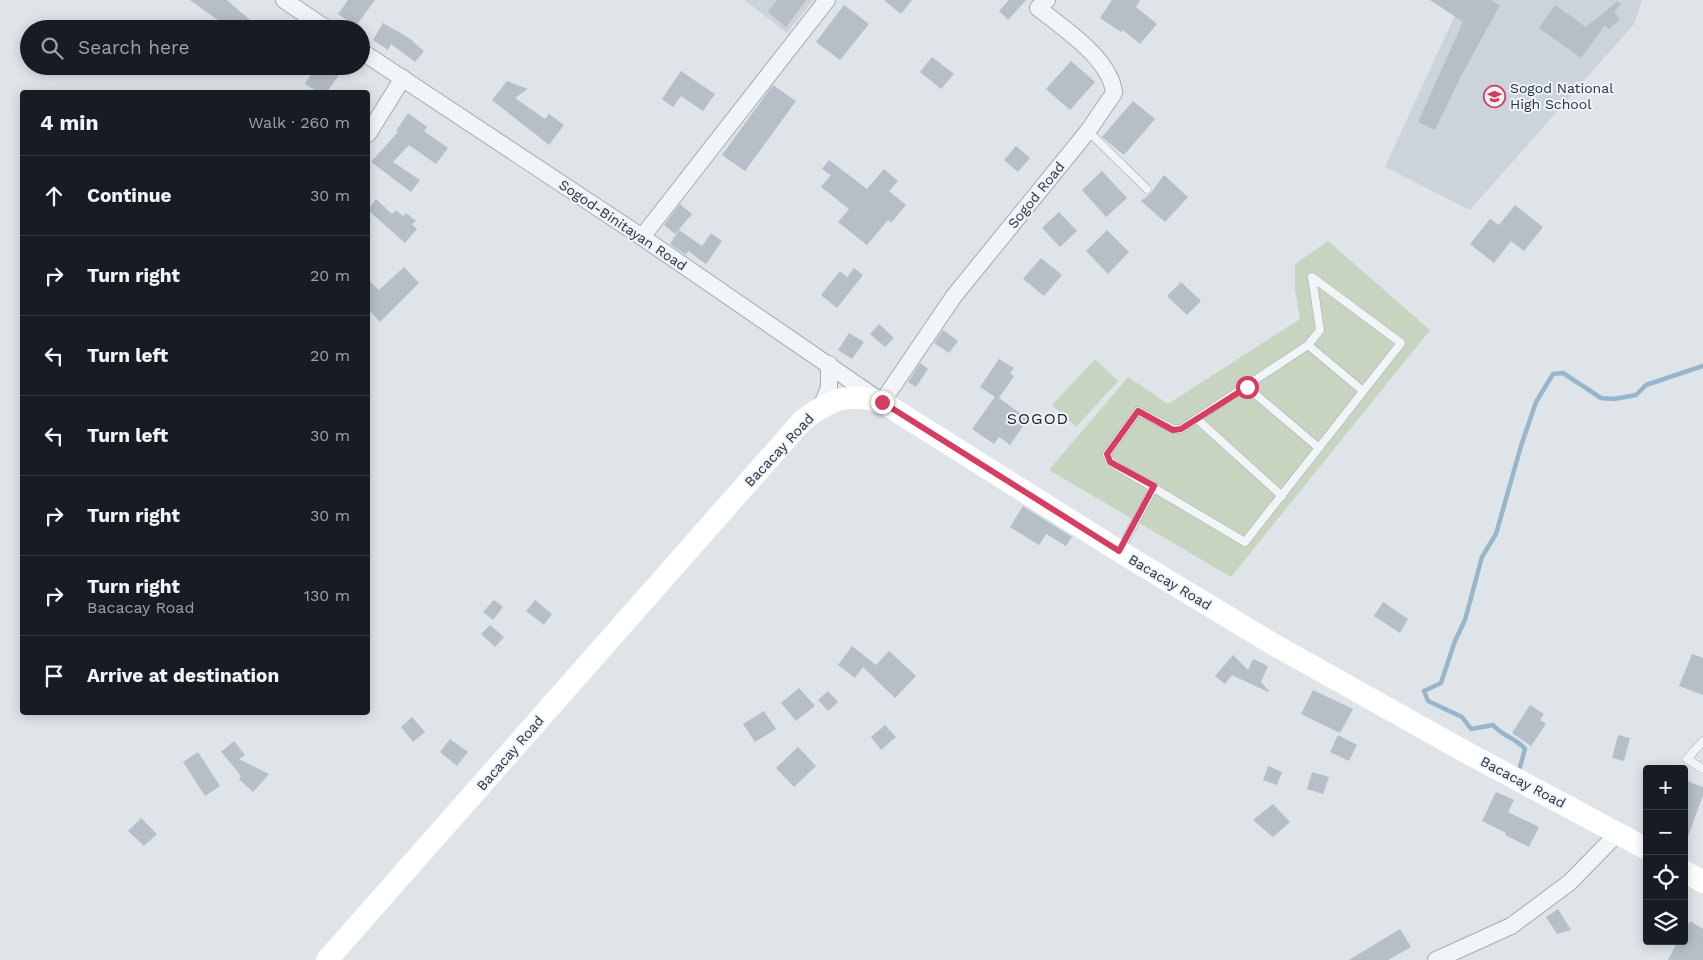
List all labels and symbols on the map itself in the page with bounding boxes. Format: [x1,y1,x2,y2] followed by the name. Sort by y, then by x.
[1510,80,1614,112] place label: Sogod National High School
[1482,84,1506,108] school or university icon: Sogod National High School
[1004,159,1068,231] street label: Sogod Road
[556,176,690,274] street label: Sogod-Binitayan Road
[1236,376,1259,399] route start
[871,391,894,414] route end
[1007,409,1069,428] district label: SOGOD
[741,410,817,490] street label: Bacacay Road
[1126,551,1214,613] street label: Bacacay Road
[473,712,547,794] street label: Bacacay Road
[1478,753,1568,811] street label: Bacacay Road

